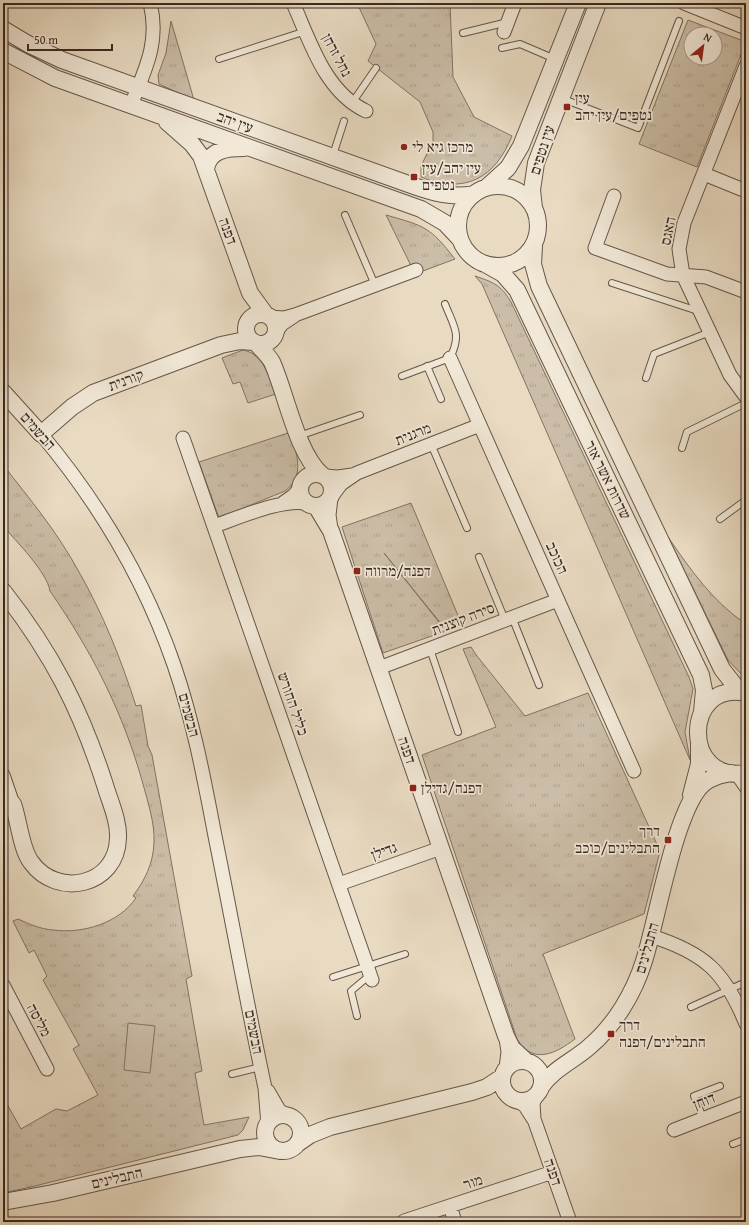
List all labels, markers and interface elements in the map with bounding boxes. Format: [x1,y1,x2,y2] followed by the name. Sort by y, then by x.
[28,26,112,52] scale bar
[683,26,723,66] north arrow
[701,28,716,46] text: N
[317,29,358,80] street label: נחל זרחן
[34,31,58,48] text: 50 m
[575,87,652,125] place label: עין נטפים/עין יהב
[562,102,572,112] marker: עין נטפים/עין יהב
[214,105,256,138] street label: עין יהב
[524,122,559,177] street label: עין נטפים
[412,136,473,157] place label: מרכז גיא לי
[399,142,409,152] marker: מרכז גיא לי
[422,157,481,195] place label: עין יהב/עין נטפים
[409,172,419,182] marker: עין יהב/עין נטפים
[214,214,243,247] street label: דפנה
[654,215,681,247] street label: האגס
[105,363,146,396] street label: קורנית
[16,407,61,454] street label: הבשמים
[391,417,434,450] street label: מרגנית
[580,437,637,523] street label: שדרות אשר אזר
[541,538,574,577] street label: הכוכב
[365,560,431,581] place label: דפנה/מרווה
[352,566,362,576] marker: דפנה/מרווה
[428,597,497,640] street label: סירה קוצנית
[273,669,314,738] street label: כליל החורש
[174,691,205,739] street label: הבשמים
[393,734,422,766] street label: דפנה
[421,777,482,798] place label: דפנה/גדילן
[408,783,418,793] marker: דפנה/גדילן
[575,820,660,858] place label: דרך התבלינים/כוכב
[663,835,673,845] marker: דרך התבלינים/כוכב
[368,836,400,865] street label: גדילן
[629,920,664,976] street label: התבלינים
[22,999,57,1040] street label: מליסה
[240,1008,269,1056] street label: הבשמים
[619,1014,706,1052] place label: דרך התבלינים/דפנה
[606,1029,616,1039] marker: דרך התבלינים/דפנה
[690,1087,718,1114] street label: דוחן
[539,1156,568,1188] street label: דפנה
[89,1161,145,1194] street label: התבלינים
[460,1169,485,1194] street label: מור

